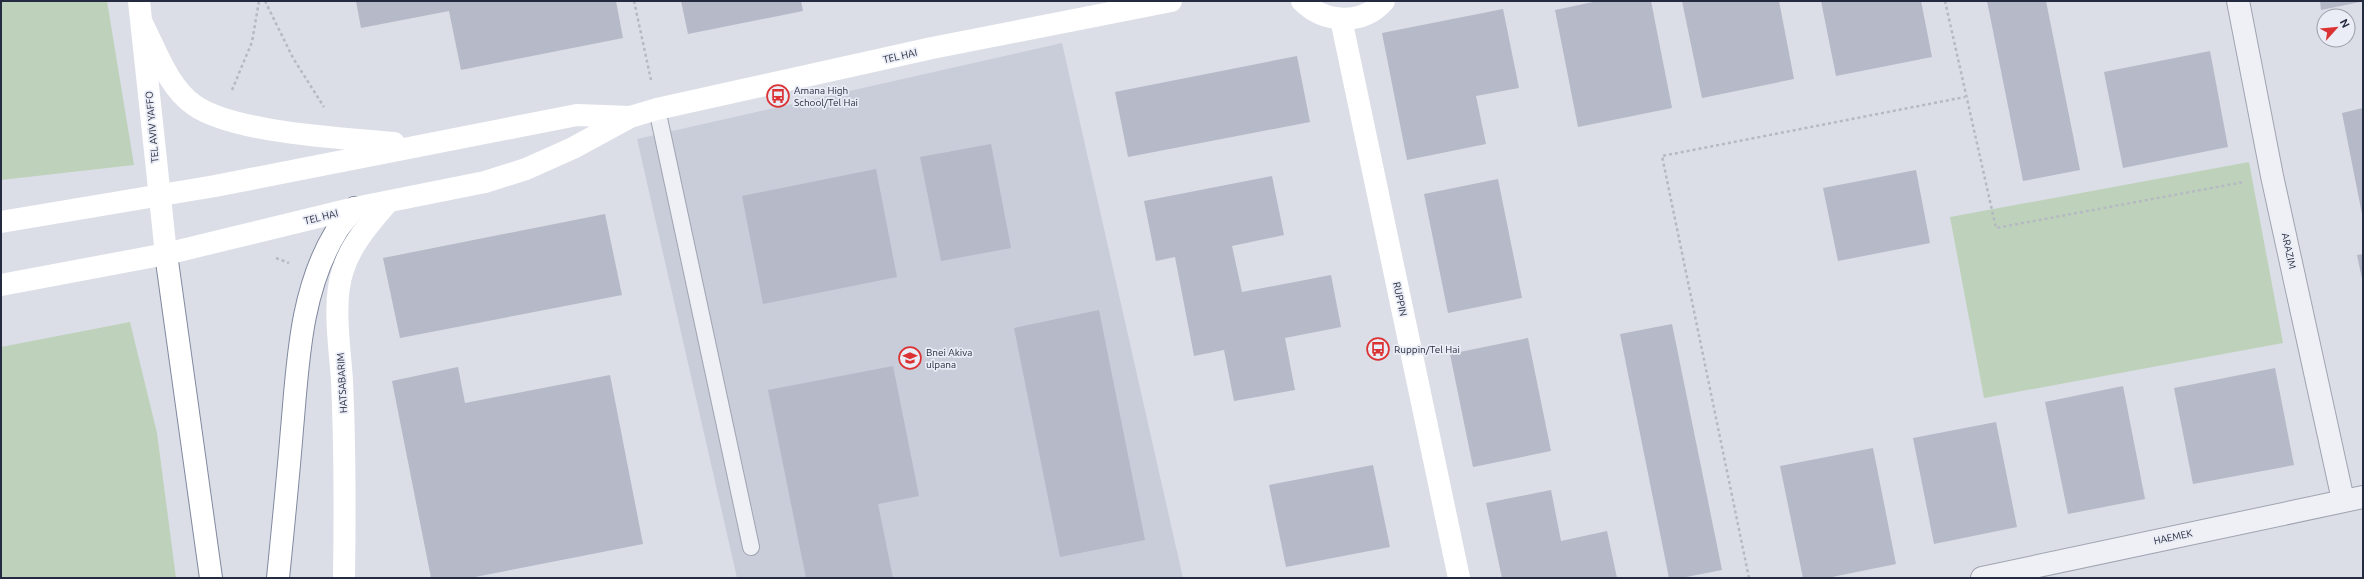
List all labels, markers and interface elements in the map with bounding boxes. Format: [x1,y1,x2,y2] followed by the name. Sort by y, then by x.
[2316,8,2356,48] north arrow
[2338,17,2352,30] text: N
[882,47,918,65] street label: TEL HAI
[765,83,791,109] bus stop icon: Amana High School/Tel Hai
[794,85,858,108] place label: Amana High School/Tel Hai
[143,90,161,163] street label: TEL AVIV YAFFO
[303,207,339,227] street label: TEL HAI
[2280,232,2298,270] street label: ARAZIM
[1391,281,1409,317] street label: RUPPIN
[1365,336,1391,362] bus stop icon: Ruppin/Tel Hai
[1394,344,1460,355] place label: Ruppin/Tel Hai
[897,345,923,371] school or university icon: Bnei Akiva ulpana
[926,347,972,370] place label: Bnei Akiva ulpana
[335,352,349,414] street label: HATSABARIM
[2153,528,2193,546] street label: HAEMEK

